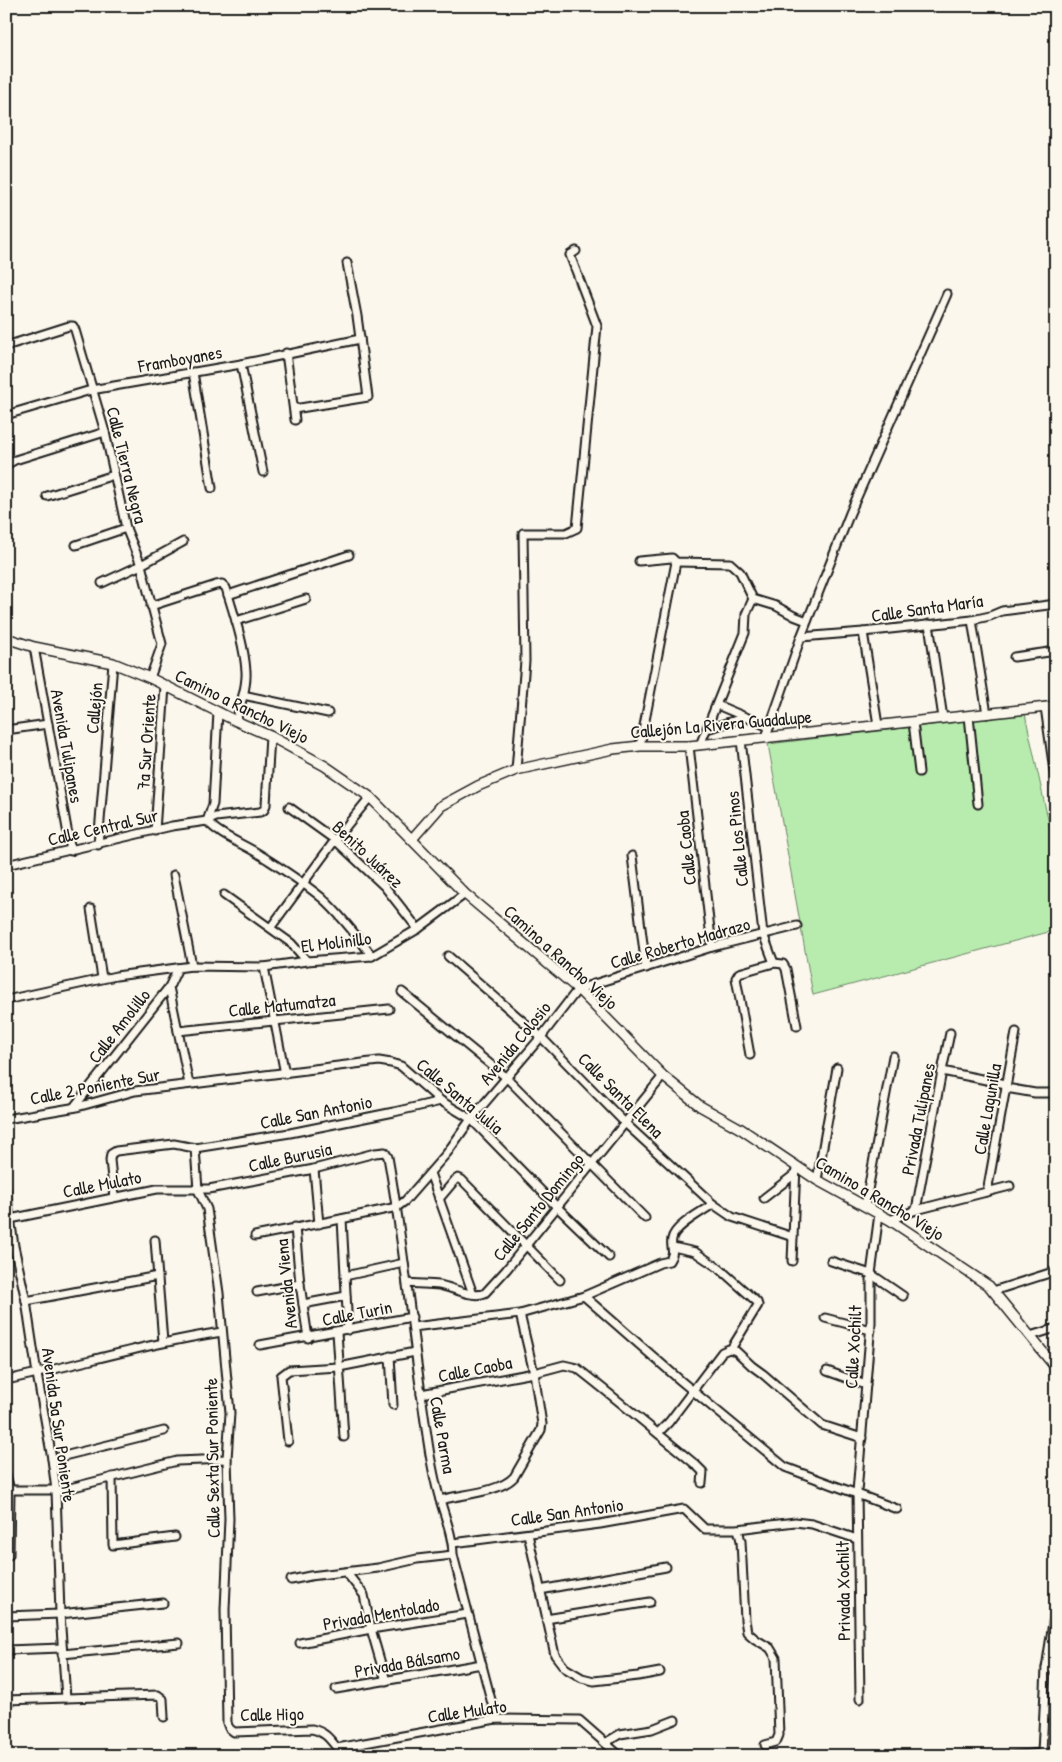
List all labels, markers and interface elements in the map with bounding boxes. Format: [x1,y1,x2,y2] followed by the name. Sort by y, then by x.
[135,339,224,379] street label: Framboyanes
[100,404,154,526] street label: Calle Tierra Negra
[870,588,984,628] street label: Calle Santa María
[171,663,313,749] street label: Camino a Rancho Viejo
[79,681,109,735] street label: Callejón
[45,687,89,805] street label: Avenida Tulipanes
[130,693,162,791] street label: 7a Sur Oriente
[629,704,813,744] street label: Callejón La Rivera Guadalupe
[720,790,754,888] street label: Calle Los Pinos
[45,802,161,852] street label: Calle Central Sur
[670,810,702,886] street label: Calle Caoba
[327,815,409,894] street label: Benito Juárez
[498,899,624,1015] street label: Camino a Rancho Viejo
[607,911,753,975] street label: Calle Roberto Madrazo
[299,925,373,959] street label: El Molinillo
[82,984,156,1068] street label: Calle Amolillo
[227,987,337,1023] street label: Calle Matumatza
[474,996,556,1090] street label: Avenida Colosio
[573,1047,669,1143] street label: Calle Santa Elena
[411,1052,509,1140] street label: Calle Santa Julia
[28,1061,162,1111] street label: Calle 2 Poniente Sur
[895,1061,941,1177] street label: Privada Tulipanes
[967,1062,1007,1156] street label: Calle Lagunilla
[258,1089,374,1135] street label: Calle San Antonio
[246,1136,334,1178] street label: Calle Burusia
[487,1148,589,1266] street label: Calle Santo Domingo
[811,1150,949,1246] street label: Camino a Rancho Viejo
[61,1164,143,1204] street label: Calle Mulato
[269,1238,303,1330] street label: Avenida Viena
[320,1294,394,1332] street label: Calle Turin
[838,1304,868,1389] street label: Calle Xochilt
[36,1346,82,1504] street label: Avenida 5a Sur Poniente
[436,1350,514,1388] street label: Calle Caoba
[198,1378,226,1538] street label: Calle Sexta Sur Poniente
[424,1394,462,1476] street label: Calle Parma
[509,1492,625,1532] street label: Calle San Antonio
[830,1540,856,1641] street label: Privada Xochilt
[321,1591,441,1637] street label: Privada Mentolado
[352,1640,462,1684] street label: Privada Bálsamo
[426,1693,508,1729] street label: Calle Mulato
[240,1701,304,1727] street label: Calle Higo

